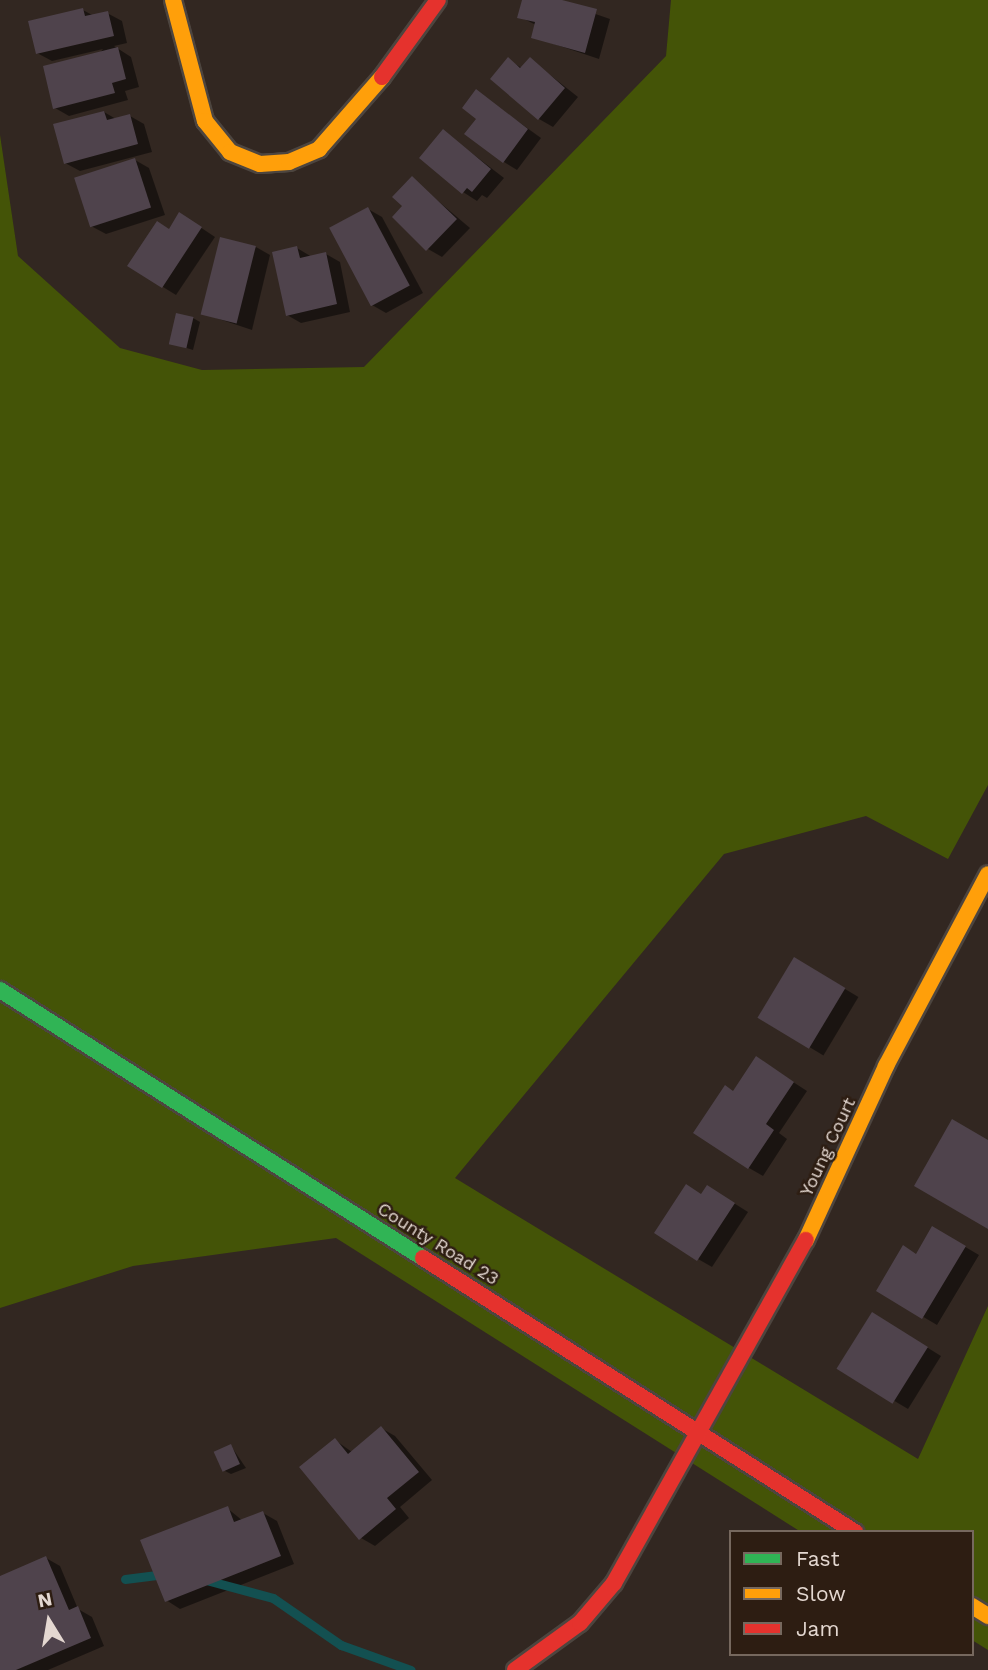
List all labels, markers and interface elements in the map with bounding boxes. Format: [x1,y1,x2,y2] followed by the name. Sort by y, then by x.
[796,1094,860,1200] street label: Young Court
[373,1198,503,1290] street label: County Road 23
[729,1530,974,1656] legend
[796,1546,840,1571] text: Fast
[796,1581,846,1606] text: Slow
[14,1586,84,1656] north arrow
[36,1587,54,1613] text: N
[796,1616,839,1641] text: Jam

